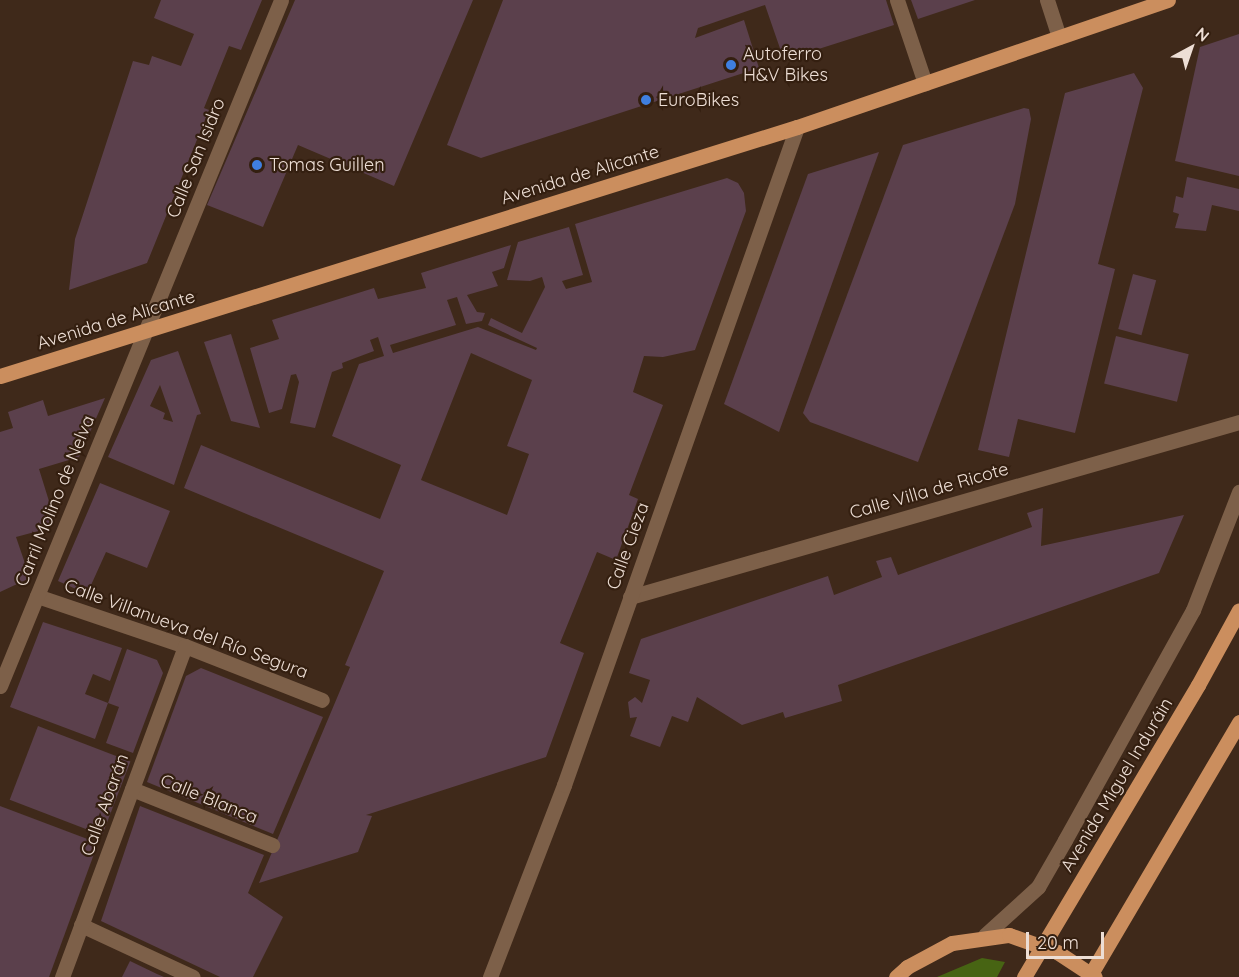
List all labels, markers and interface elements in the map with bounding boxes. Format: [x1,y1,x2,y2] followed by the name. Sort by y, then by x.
[1161,18,1221,78] north arrow
[1192,23,1213,46] text: N
[743,44,828,86] place label: Autoferro H&V Bikes
[724,58,738,72] marker: Autoferro H&V Bikes
[658,89,739,111] place label: EuroBikes
[639,93,653,107] marker: EuroBikes
[162,95,230,221] street label: Calle San Isidro
[498,141,662,209] street label: Avenida de Alicante
[269,154,385,176] place label: Tomas Guillen
[250,158,264,172] marker: Tomas Guillen
[34,286,198,354] street label: Avenida de Alicante
[11,412,99,590] street label: Carril Molino de Nelva
[847,458,1011,524] street label: Calle Villa de Ricote
[602,499,654,593] street label: Calle Cieza
[61,575,311,683] street label: Calle Villanueva del Río Segura
[1056,694,1178,876] street label: Avenida Miguel Induráin
[76,751,134,859] street label: Calle Abarán
[157,770,261,828] street label: Calle Blanca
[1029,920,1107,958] scale bar
[1037,931,1079,954] text: 20 m

